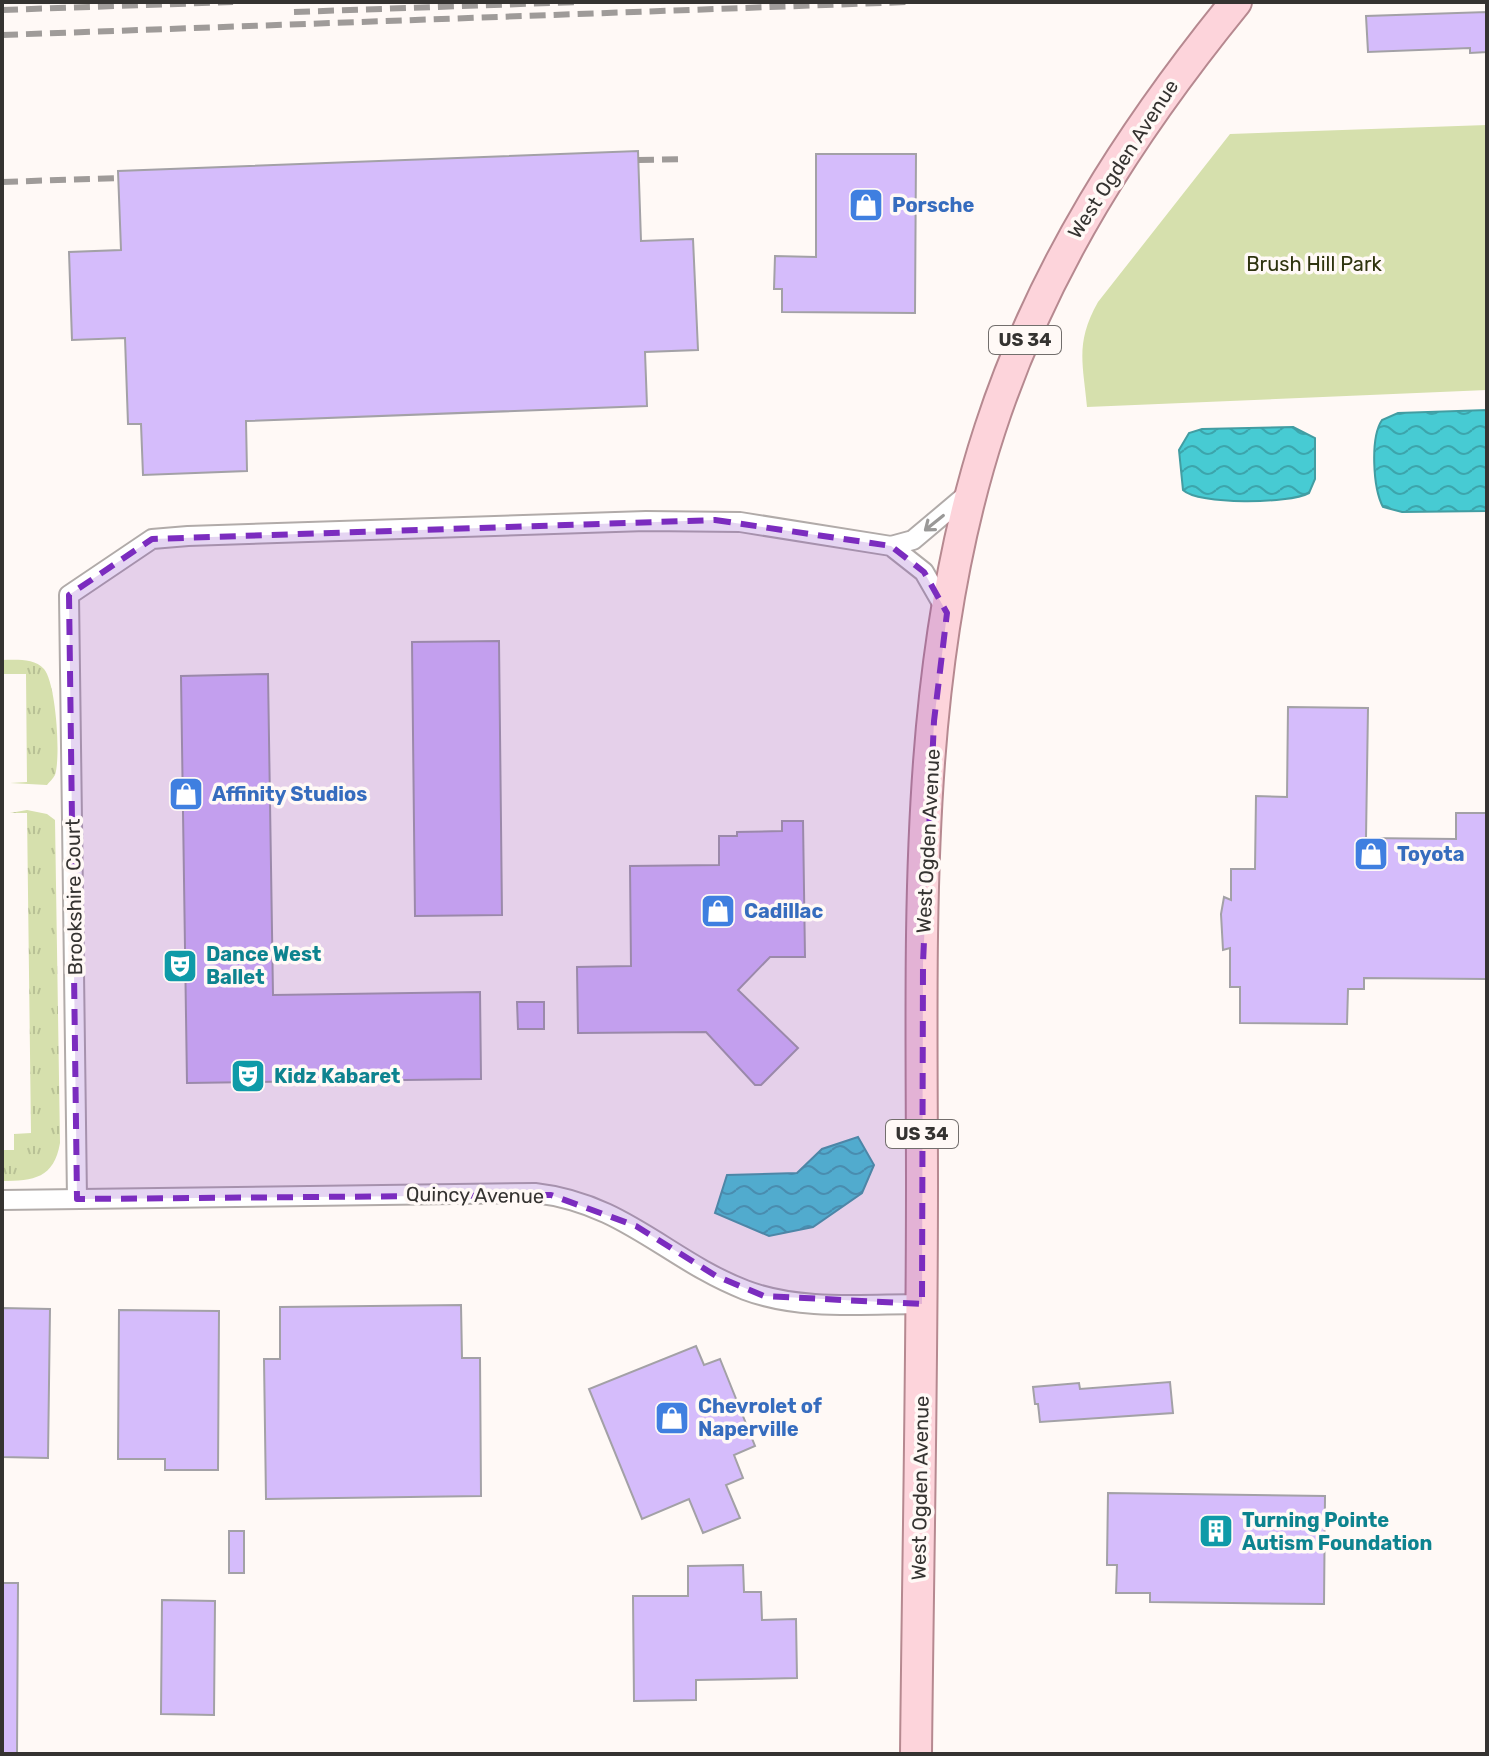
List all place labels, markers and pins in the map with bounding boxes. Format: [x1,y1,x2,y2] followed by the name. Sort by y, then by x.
[847,186,885,224] shop icon: Porsche
[892,193,975,217] place label: Porsche
[167,775,205,813] shop icon: Affinity Studios
[212,782,367,806] place label: Affinity Studios
[1352,835,1390,873] shop icon: Toyota
[1397,842,1464,866] place label: Toyota
[699,892,737,930] shop icon: Cadillac
[744,899,823,923] place label: Cadillac
[206,942,321,989] place label: Dance West Ballet
[161,947,199,985] theatre icon: Dance West Ballet
[229,1057,267,1095] theatre icon: Kidz Kabaret
[274,1064,400,1088] place label: Kidz Kabaret
[698,1394,822,1441] place label: Chevrolet of Naperville
[653,1399,691,1437] shop icon: Chevrolet of Naperville
[1242,1508,1432,1555] place label: Turning Pointe Autism Foundation
[1197,1512,1235,1550] building icon: Turning Pointe Autism Foundation

